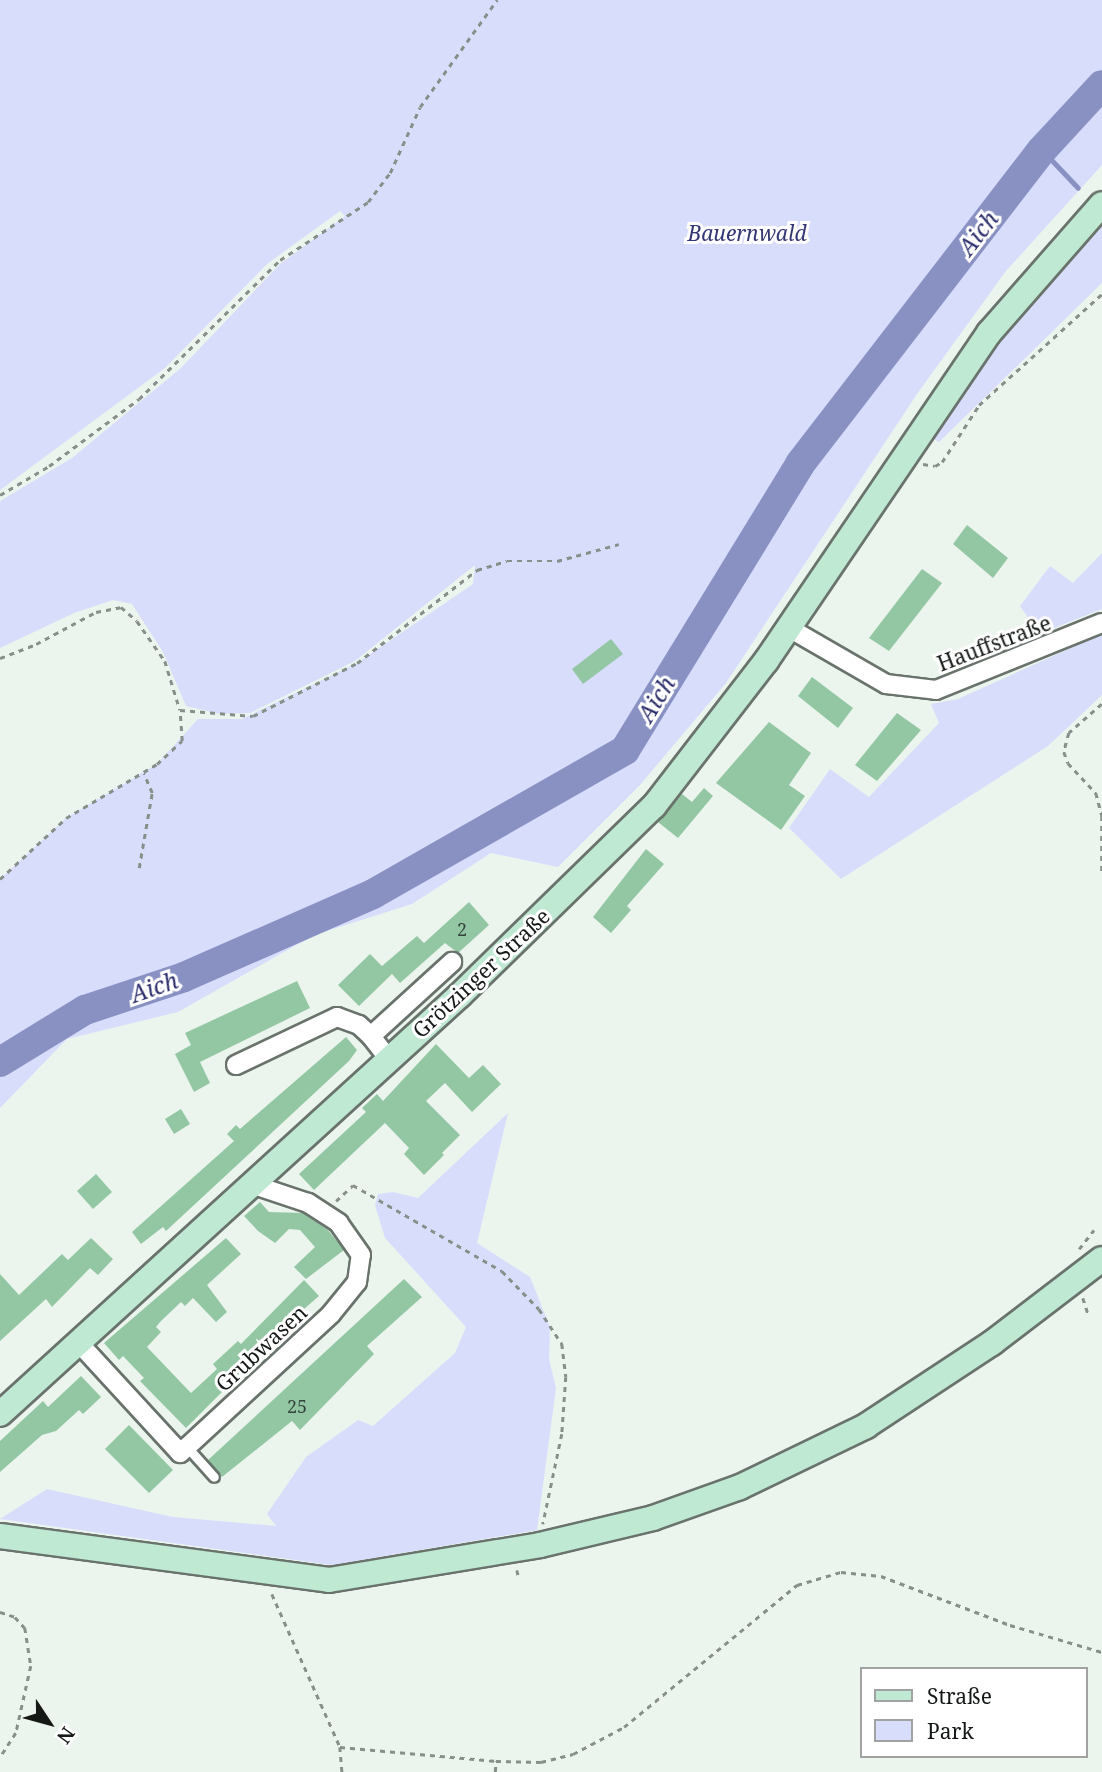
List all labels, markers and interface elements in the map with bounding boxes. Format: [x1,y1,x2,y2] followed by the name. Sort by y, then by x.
[952,206,1004,260] water label: Aich
[687,220,807,246] park label: Bauernwald
[934,610,1054,676] street label: Hauffstraße
[632,671,680,727] water label: Aich
[407,903,555,1043] street label: Grötzinger Straße
[457,918,467,940] house number: 2
[127,966,181,1008] water label: Aich
[210,1299,312,1397] street label: Grubwasen
[287,1395,307,1417] house number: 25
[860,1667,1088,1758] legend
[927,1682,992,1710] text: Straße
[14,1688,84,1758] north arrow
[927,1717,974,1745] text: Park
[51,1722,81,1749] text: N

